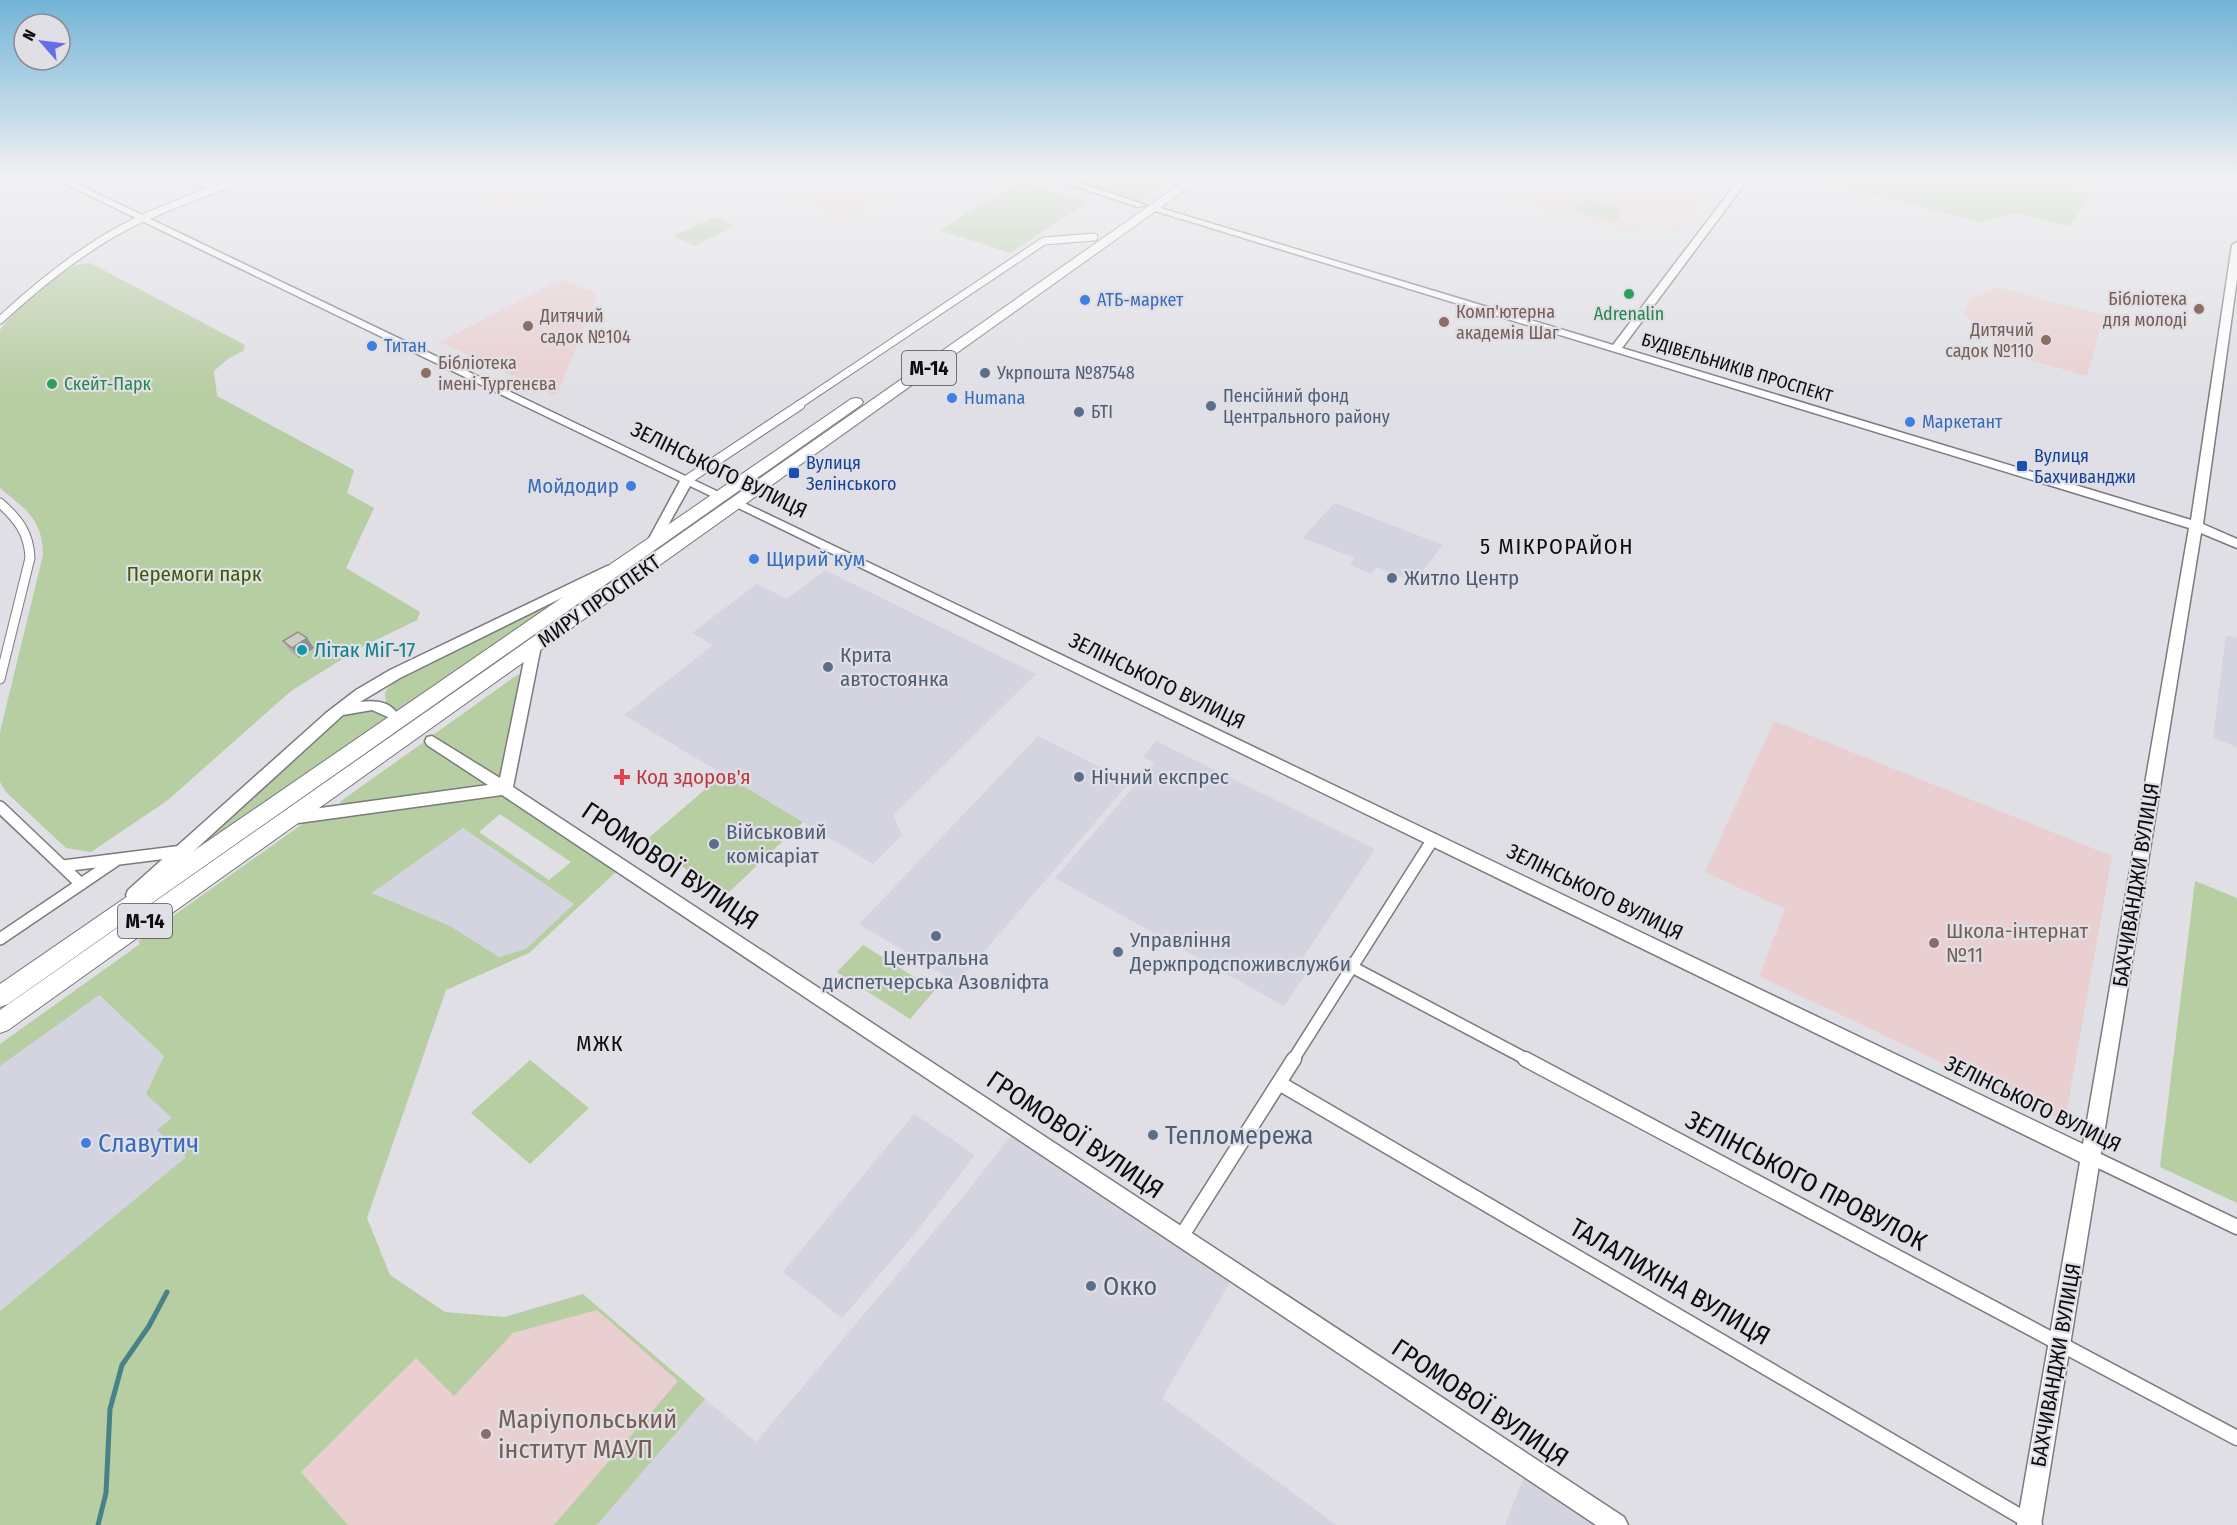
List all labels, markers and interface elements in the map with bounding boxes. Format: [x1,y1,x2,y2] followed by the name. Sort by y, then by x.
[12,12,72,72] north arrow
[19,26,40,44] text: N
[1622,287,1636,301] marker: Adrenalin
[2103,288,2187,331] place label: Бібліотека для молоді
[1097,289,1184,311] place label: АТБ-маркет
[1078,293,1092,307] marker: АТБ-маркет
[1456,301,1559,344] place label: Комп'ютерна академія Шаг
[2192,302,2206,316] marker: Бібліотека для молоді
[1594,303,1664,325] place label: Adrenalin
[539,305,631,348] place label: Дитячий садок №104
[1437,315,1451,329] marker: Комп'ютерна академія Шаг
[521,319,535,333] marker: Дитячий садок №104
[1945,319,2034,362] place label: Дитячий садок №110
[1639,328,1836,408] street label: БУДІВЕЛЬНИКІВ ПРОСПЕКТ
[2039,333,2053,347] marker: Дитячий садок №110
[384,335,427,357] place label: Титан
[365,339,379,353] marker: Титан
[902,351,956,385] road number: М-14
[438,352,557,395] place label: Бібліотека імені Тургенєва
[996,362,1135,384] place label: Укрпошта №87548
[419,366,433,380] marker: Бібліотека імені Тургенєва
[978,366,992,380] marker: Укрпошта №87548
[64,373,152,395] place label: Скейт-Парк
[45,377,59,391] marker: Скейт-Парк
[1223,385,1390,428] place label: Пенсійний фонд Центрального району
[964,387,1025,409] place label: Humana
[945,391,959,405] marker: Humana
[1204,399,1218,413] marker: Пенсійний фонд Центрального району
[1091,401,1113,423] place label: БТІ
[1072,405,1086,419] marker: БТІ
[1922,411,2003,433] place label: Маркетант
[1903,415,1917,429] marker: Маркетант
[627,416,811,524] street label: ЗЕЛІНСЬКОГО ВУЛИЦЯ
[2034,445,2136,488] place label: Вулиця Бахчиванджи
[806,452,896,495] place label: Вулиця Зелінського
[2015,459,2029,473] marker: Вулиця Бахчиванджи
[787,466,801,480] marker: Вулиця Зелінського
[527,473,619,499] place label: Мойдодир
[624,479,638,493] marker: Мойдодир
[1480,533,1634,560] district label: 5 МІКРОРАЙОН
[766,546,865,572] place label: Щирий кум
[532,549,666,653] street label: МИРУ ПРОСПЕКТ
[747,552,761,566] marker: Щирий кум
[126,561,262,587] park label: Перемоги парк
[1404,565,1519,591] place label: Житло Центр
[1385,571,1399,585] marker: Житло Центр
[1065,627,1249,735] street label: ЗЕЛІНСЬКОГО ВУЛИЦЯ
[314,637,415,663] place label: Літак МіГ-17
[840,642,949,692] place label: Крита автостоянка
[295,643,309,657] marker: Літак МіГ-17
[821,660,835,674] marker: Крита автостоянка
[636,764,751,790] place label: Код здоров'я
[1091,764,1229,790] place label: Нічний експрес
[613,768,631,786] marker: Код здоров'я
[1072,770,1086,784] marker: Нічний експрес
[2107,781,2165,989] street label: БАХЧИВАНДЖИ ВУЛИЦЯ
[576,795,764,937] street label: ГРОМОВОЇ ВУЛИЦЯ
[726,819,827,869] place label: Військовий комісаріат
[707,837,721,851] marker: Військовий комісаріат
[1503,838,1687,946] street label: ЗЕЛІНСЬКОГО ВУЛИЦЯ
[118,904,172,938] road number: М-14
[1946,918,2089,968] place label: Школа-інтернат №11
[1129,927,1351,977] place label: Управління Держпродспоживслужби
[929,929,943,943] marker: Центральна диспетчерська Азовліфта
[1927,936,1941,950] marker: Школа-інтернат №11
[823,945,1049,995] place label: Центральна диспетчерська Азовліфта
[1111,945,1125,959] marker: Управління Держпродспоживслужби
[576,1030,624,1057] district label: МЖК
[1941,1050,2125,1158] street label: ЗЕЛІНСЬКОГО ВУЛИЦЯ
[981,1064,1169,1206] street label: ГРОМОВОЇ ВУЛИЦЯ
[1680,1104,1932,1258] street label: ЗЕЛІНСЬКОГО ПРОВУЛОК
[1165,1120,1313,1151] place label: Тепломережа
[98,1128,199,1159] place label: Славутич
[1146,1128,1160,1142] marker: Тепломережа
[79,1136,93,1150] marker: Славутич
[1564,1212,1776,1352] street label: ТАЛАЛИХІНА ВУЛИЦЯ
[2025,1261,2087,1469] street label: БАХЧИВАНДЖИ ВУЛИЦЯ
[1103,1271,1157,1302] place label: Окко
[1084,1279,1098,1293] marker: Окко
[1386,1332,1574,1474] street label: ГРОМОВОЇ ВУЛИЦЯ
[498,1404,677,1465] place label: Маріупольський інститут МАУП
[479,1427,493,1441] marker: Маріупольський інститут МАУП

